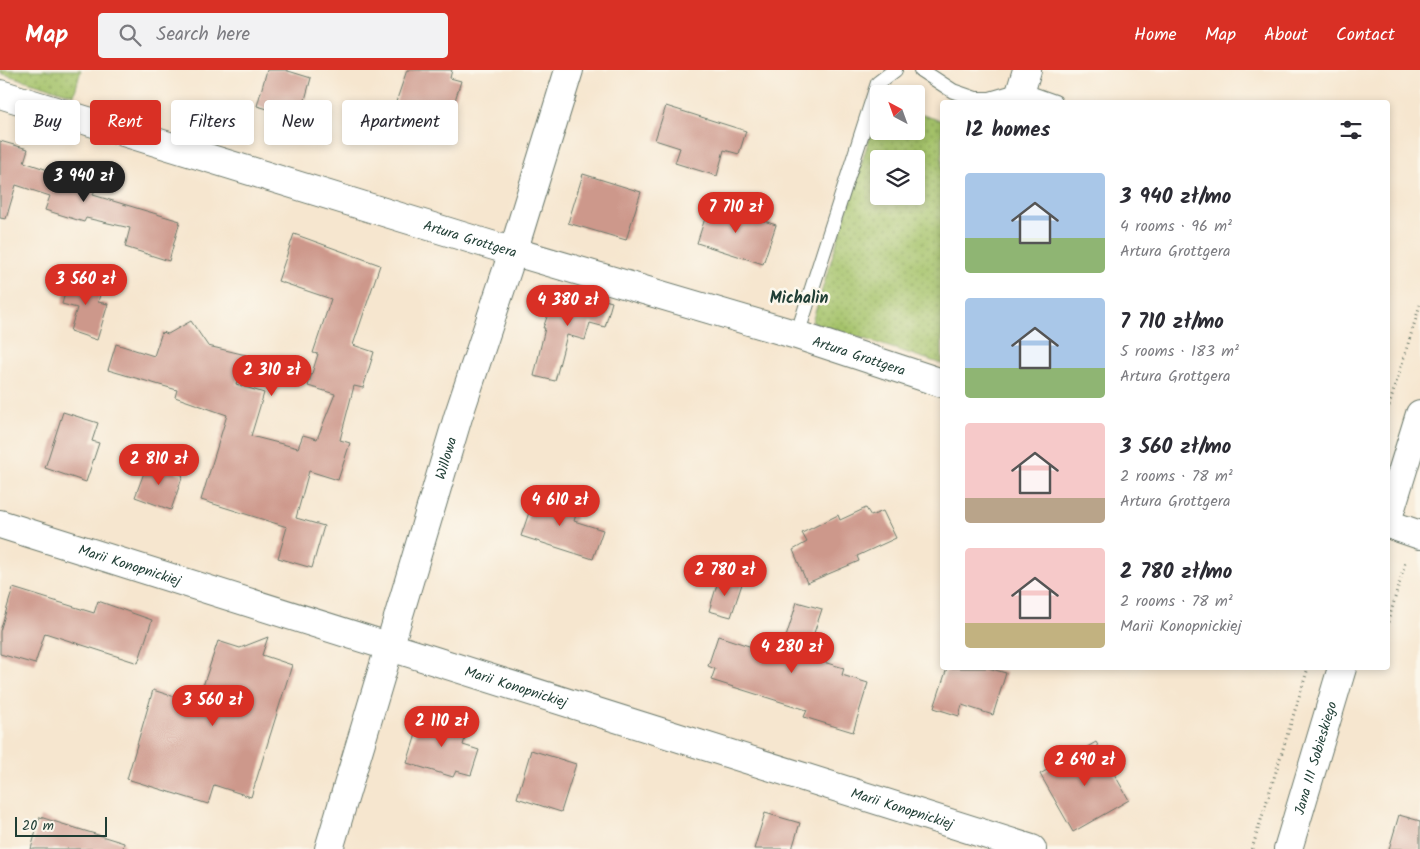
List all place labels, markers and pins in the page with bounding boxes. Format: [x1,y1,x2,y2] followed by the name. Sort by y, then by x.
[32,160,136,203] pin: 3 940 zł
[684,191,788,234] pin: 7 710 zł
[34,264,138,306] pin: 3 560 zł
[516,284,620,327] pin: 4 380 zł
[220,354,324,397] pin: 2 310 zł
[107,444,211,486] pin: 2 810 zł
[508,484,612,527] pin: 4 610 zł
[673,554,777,597] pin: 2 780 zł
[740,632,844,674] pin: 4 280 zł
[161,684,265,727] pin: 3 560 zł
[390,706,494,748] pin: 2 110 zł
[1033,744,1137,787] pin: 2 690 zł

